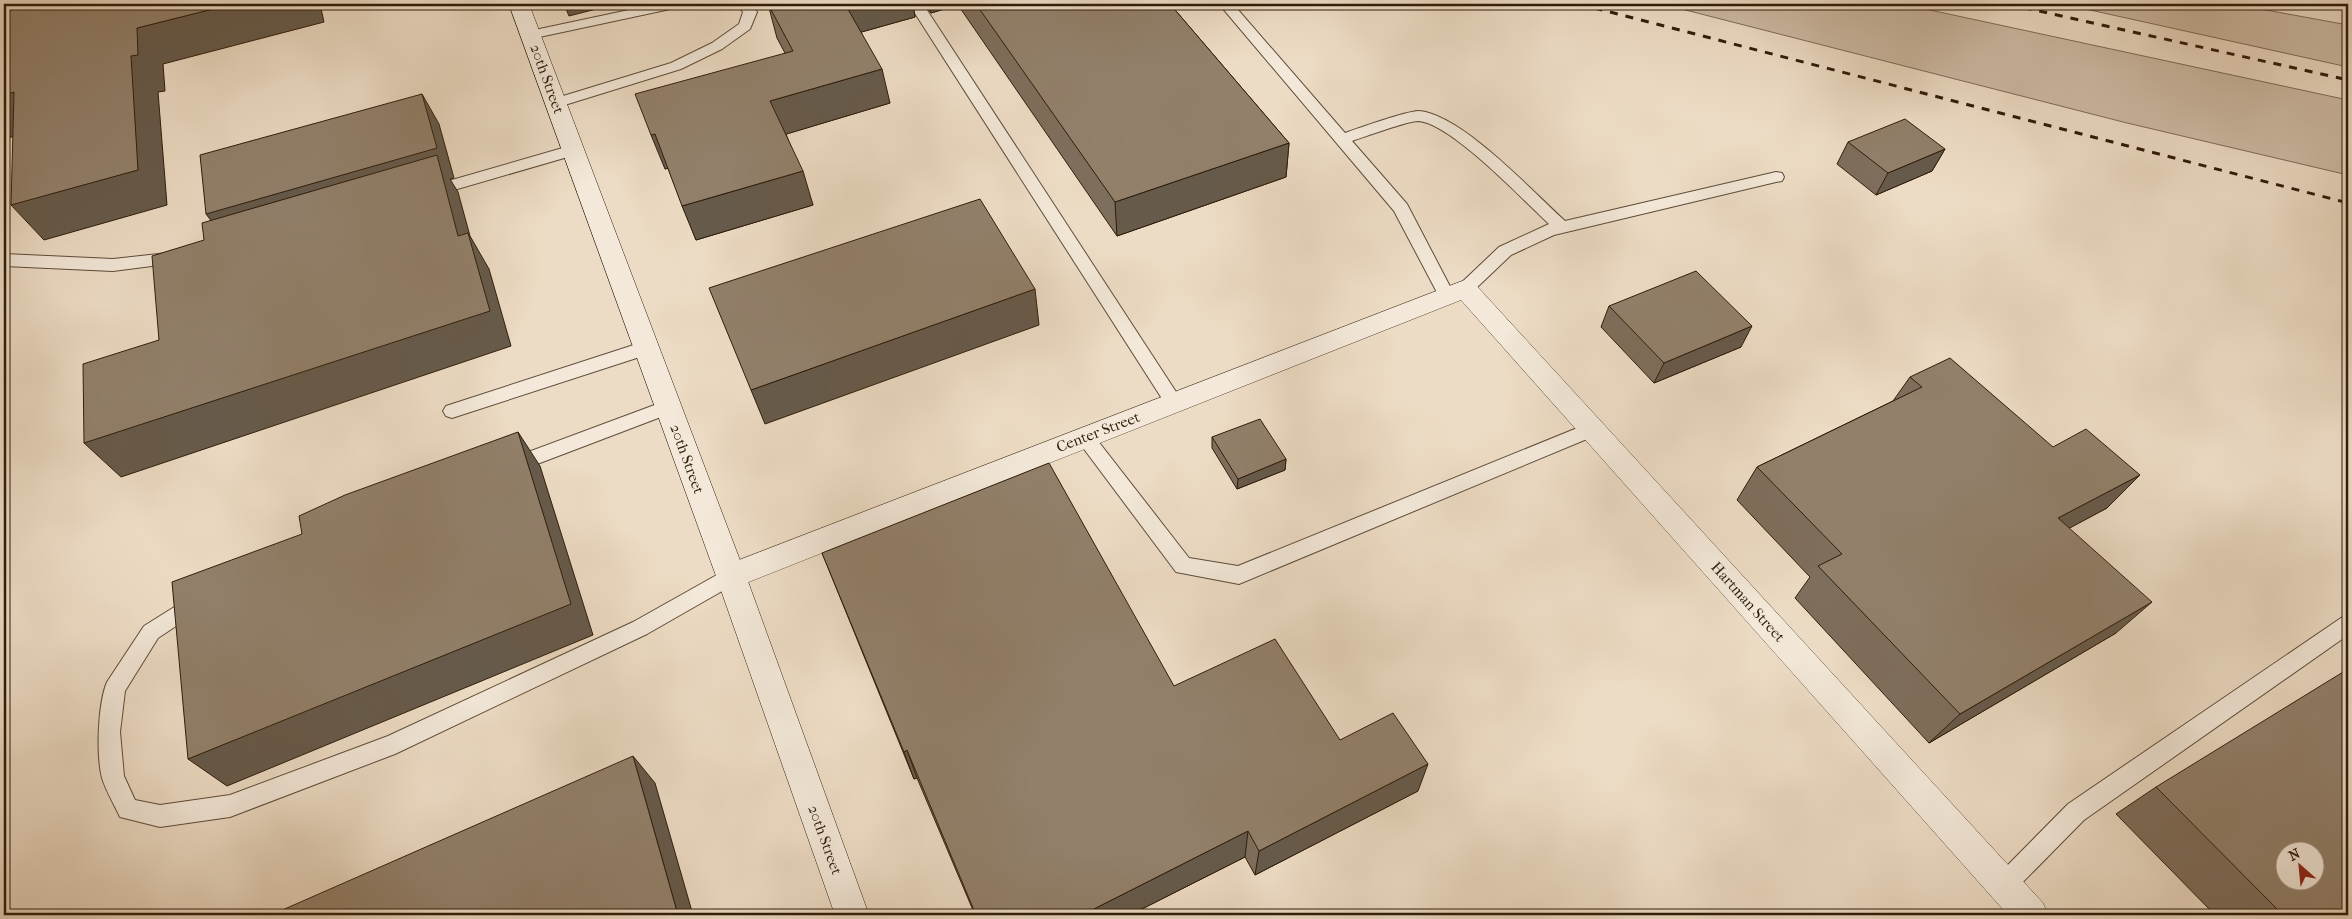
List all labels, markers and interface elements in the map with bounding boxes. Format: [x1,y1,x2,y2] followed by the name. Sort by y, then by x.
[526,42,568,117] street label: 20th Street
[1054,408,1143,456] street label: Center Street
[666,422,708,497] street label: 20th Street
[1707,558,1789,646] street label: Hartman Street
[804,803,846,878] street label: 20th Street
[2274,842,2324,892] north arrow
[2286,845,2303,865] text: N

